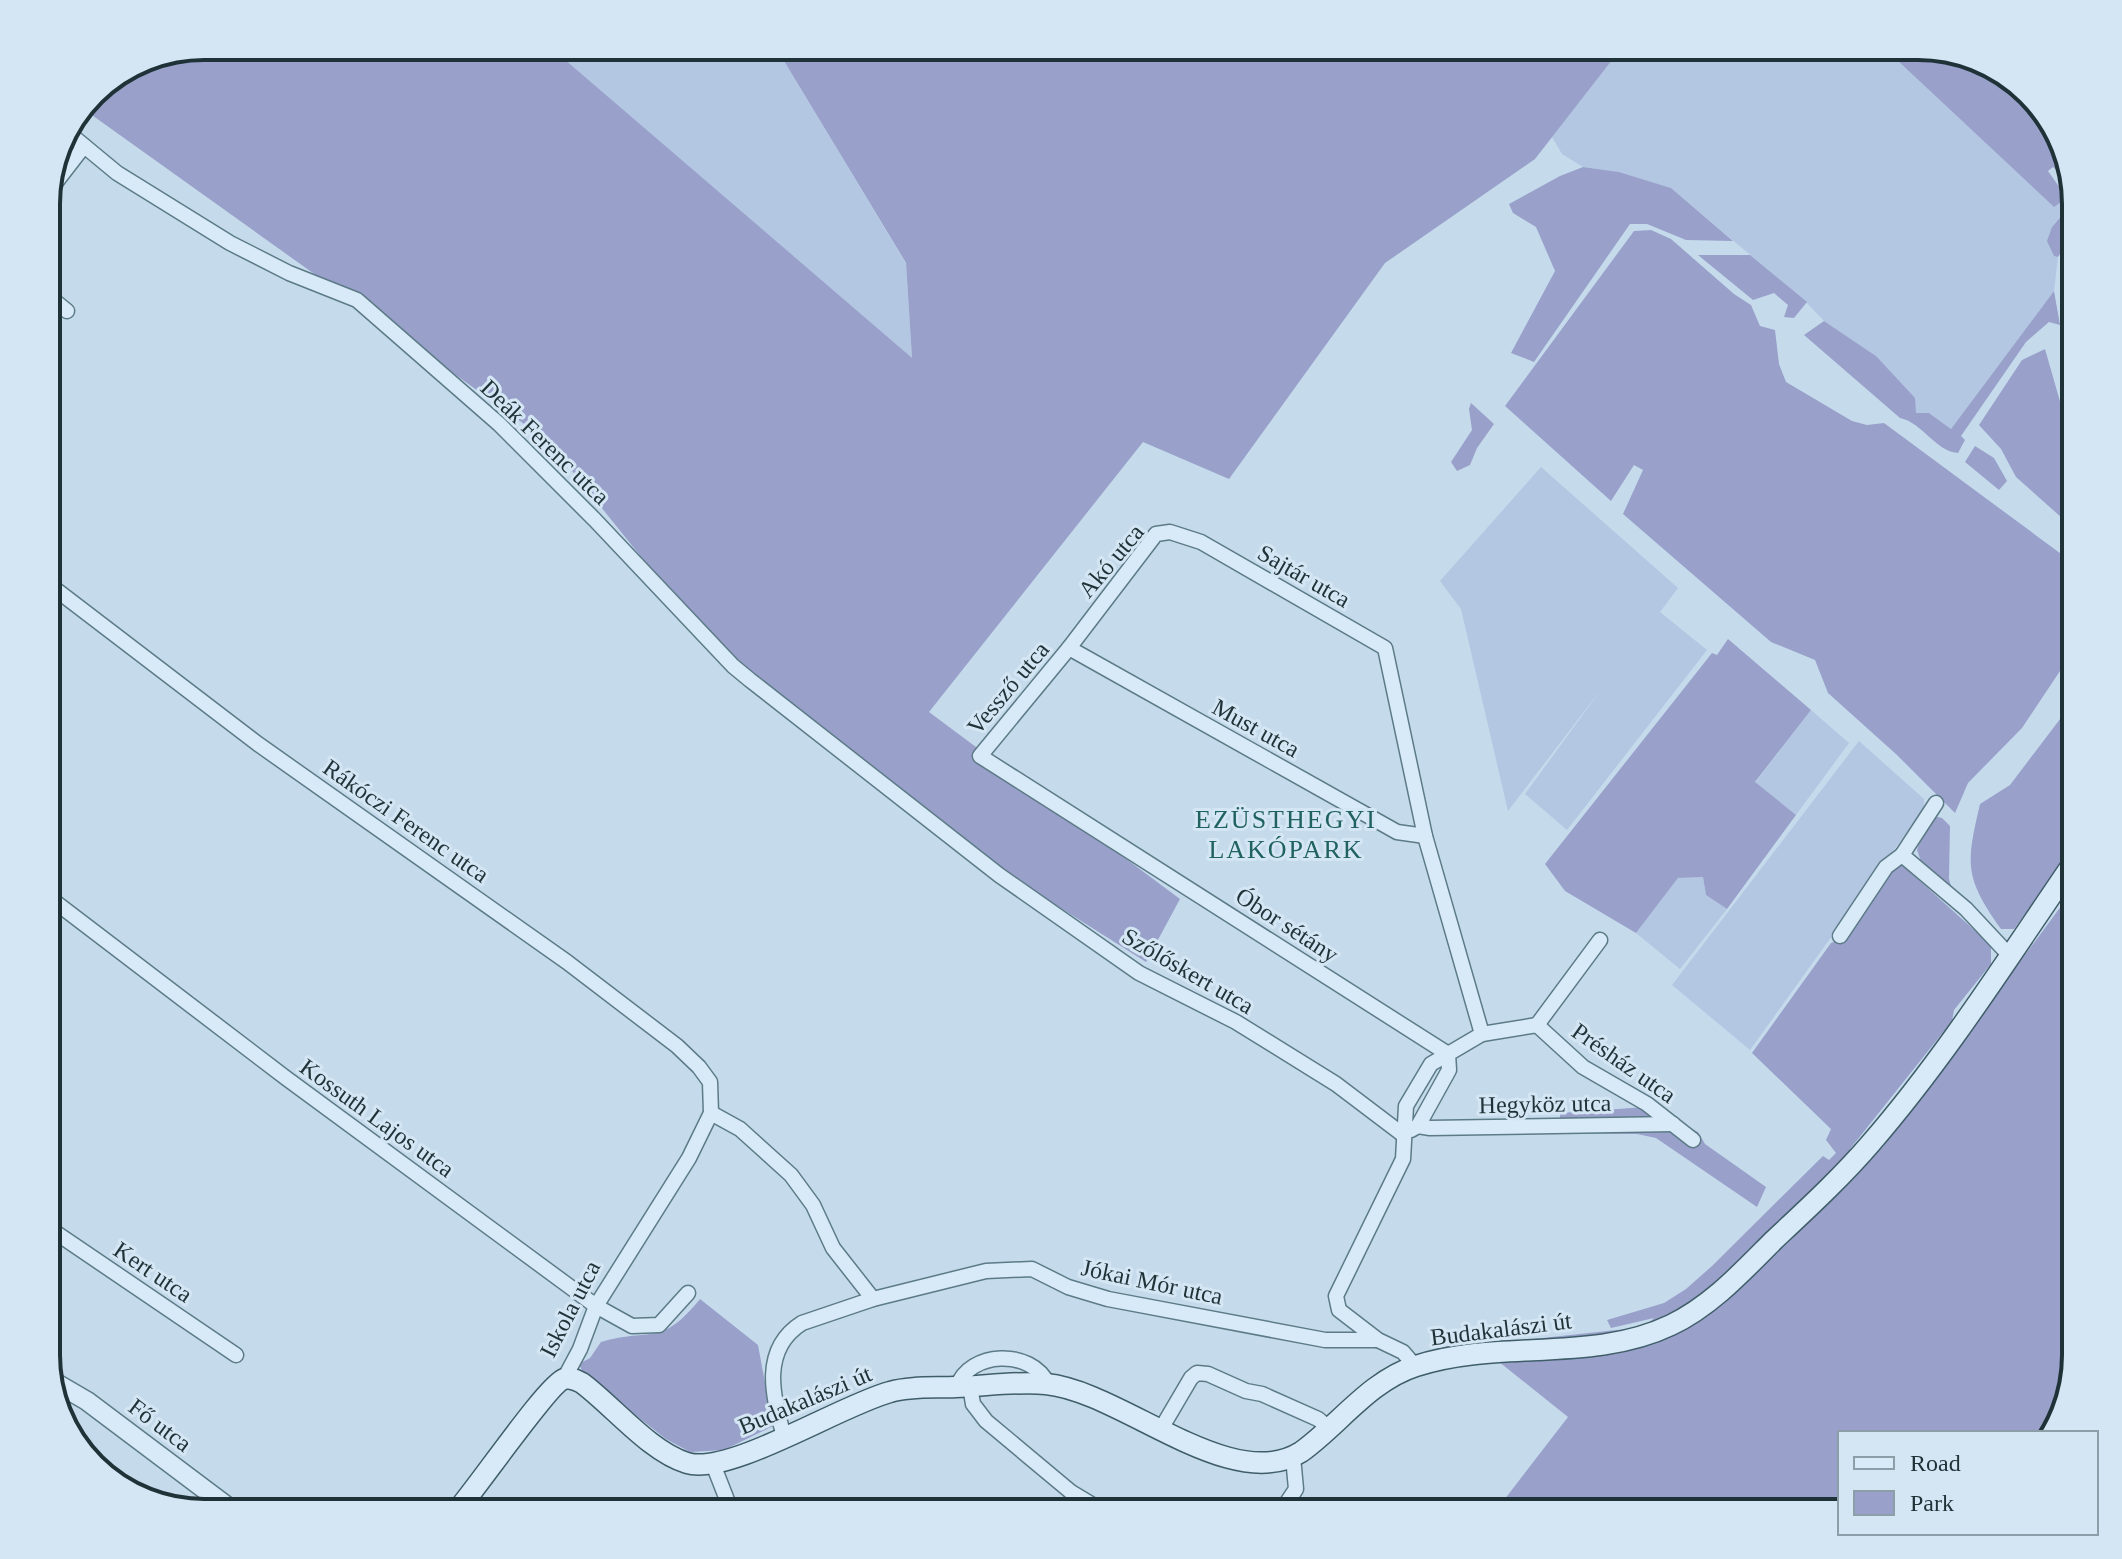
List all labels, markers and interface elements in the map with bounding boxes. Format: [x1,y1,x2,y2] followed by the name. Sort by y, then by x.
[476,374,615,510] street label: Deák Ferenc utca
[1073,519,1149,603] street label: Akó utca
[1253,539,1355,613] street label: Sajtár utca
[962,636,1054,740] street label: Vessző utca
[1208,694,1304,763] street label: Must utca
[318,754,494,888] street label: Rákóczi Ferenc utca
[1195,805,1377,864] district label: EZÜSTHEGYI LAKÓPARK
[1231,882,1343,968] street label: Óbor sétány
[1118,923,1259,1019] street label: Szőlőskert utca
[1567,1018,1681,1108] street label: Présház utca
[295,1053,459,1183] street label: Kossuth Lajos utca
[1478,1090,1612,1118] street label: Hegyköz utca
[109,1236,197,1308] street label: Kert utca
[1079,1254,1225,1310] street label: Jókai Mór utca
[535,1256,605,1362] street label: Iskola utca
[1429,1307,1573,1351] street label: Budakalászi út
[735,1360,876,1440] street label: Budakalászi út
[124,1393,197,1457] street label: Fő utca
[1838,1431,2098,1535] legend
[1910,1450,1961,1476] text: Road
[1910,1490,1954,1516] text: Park

